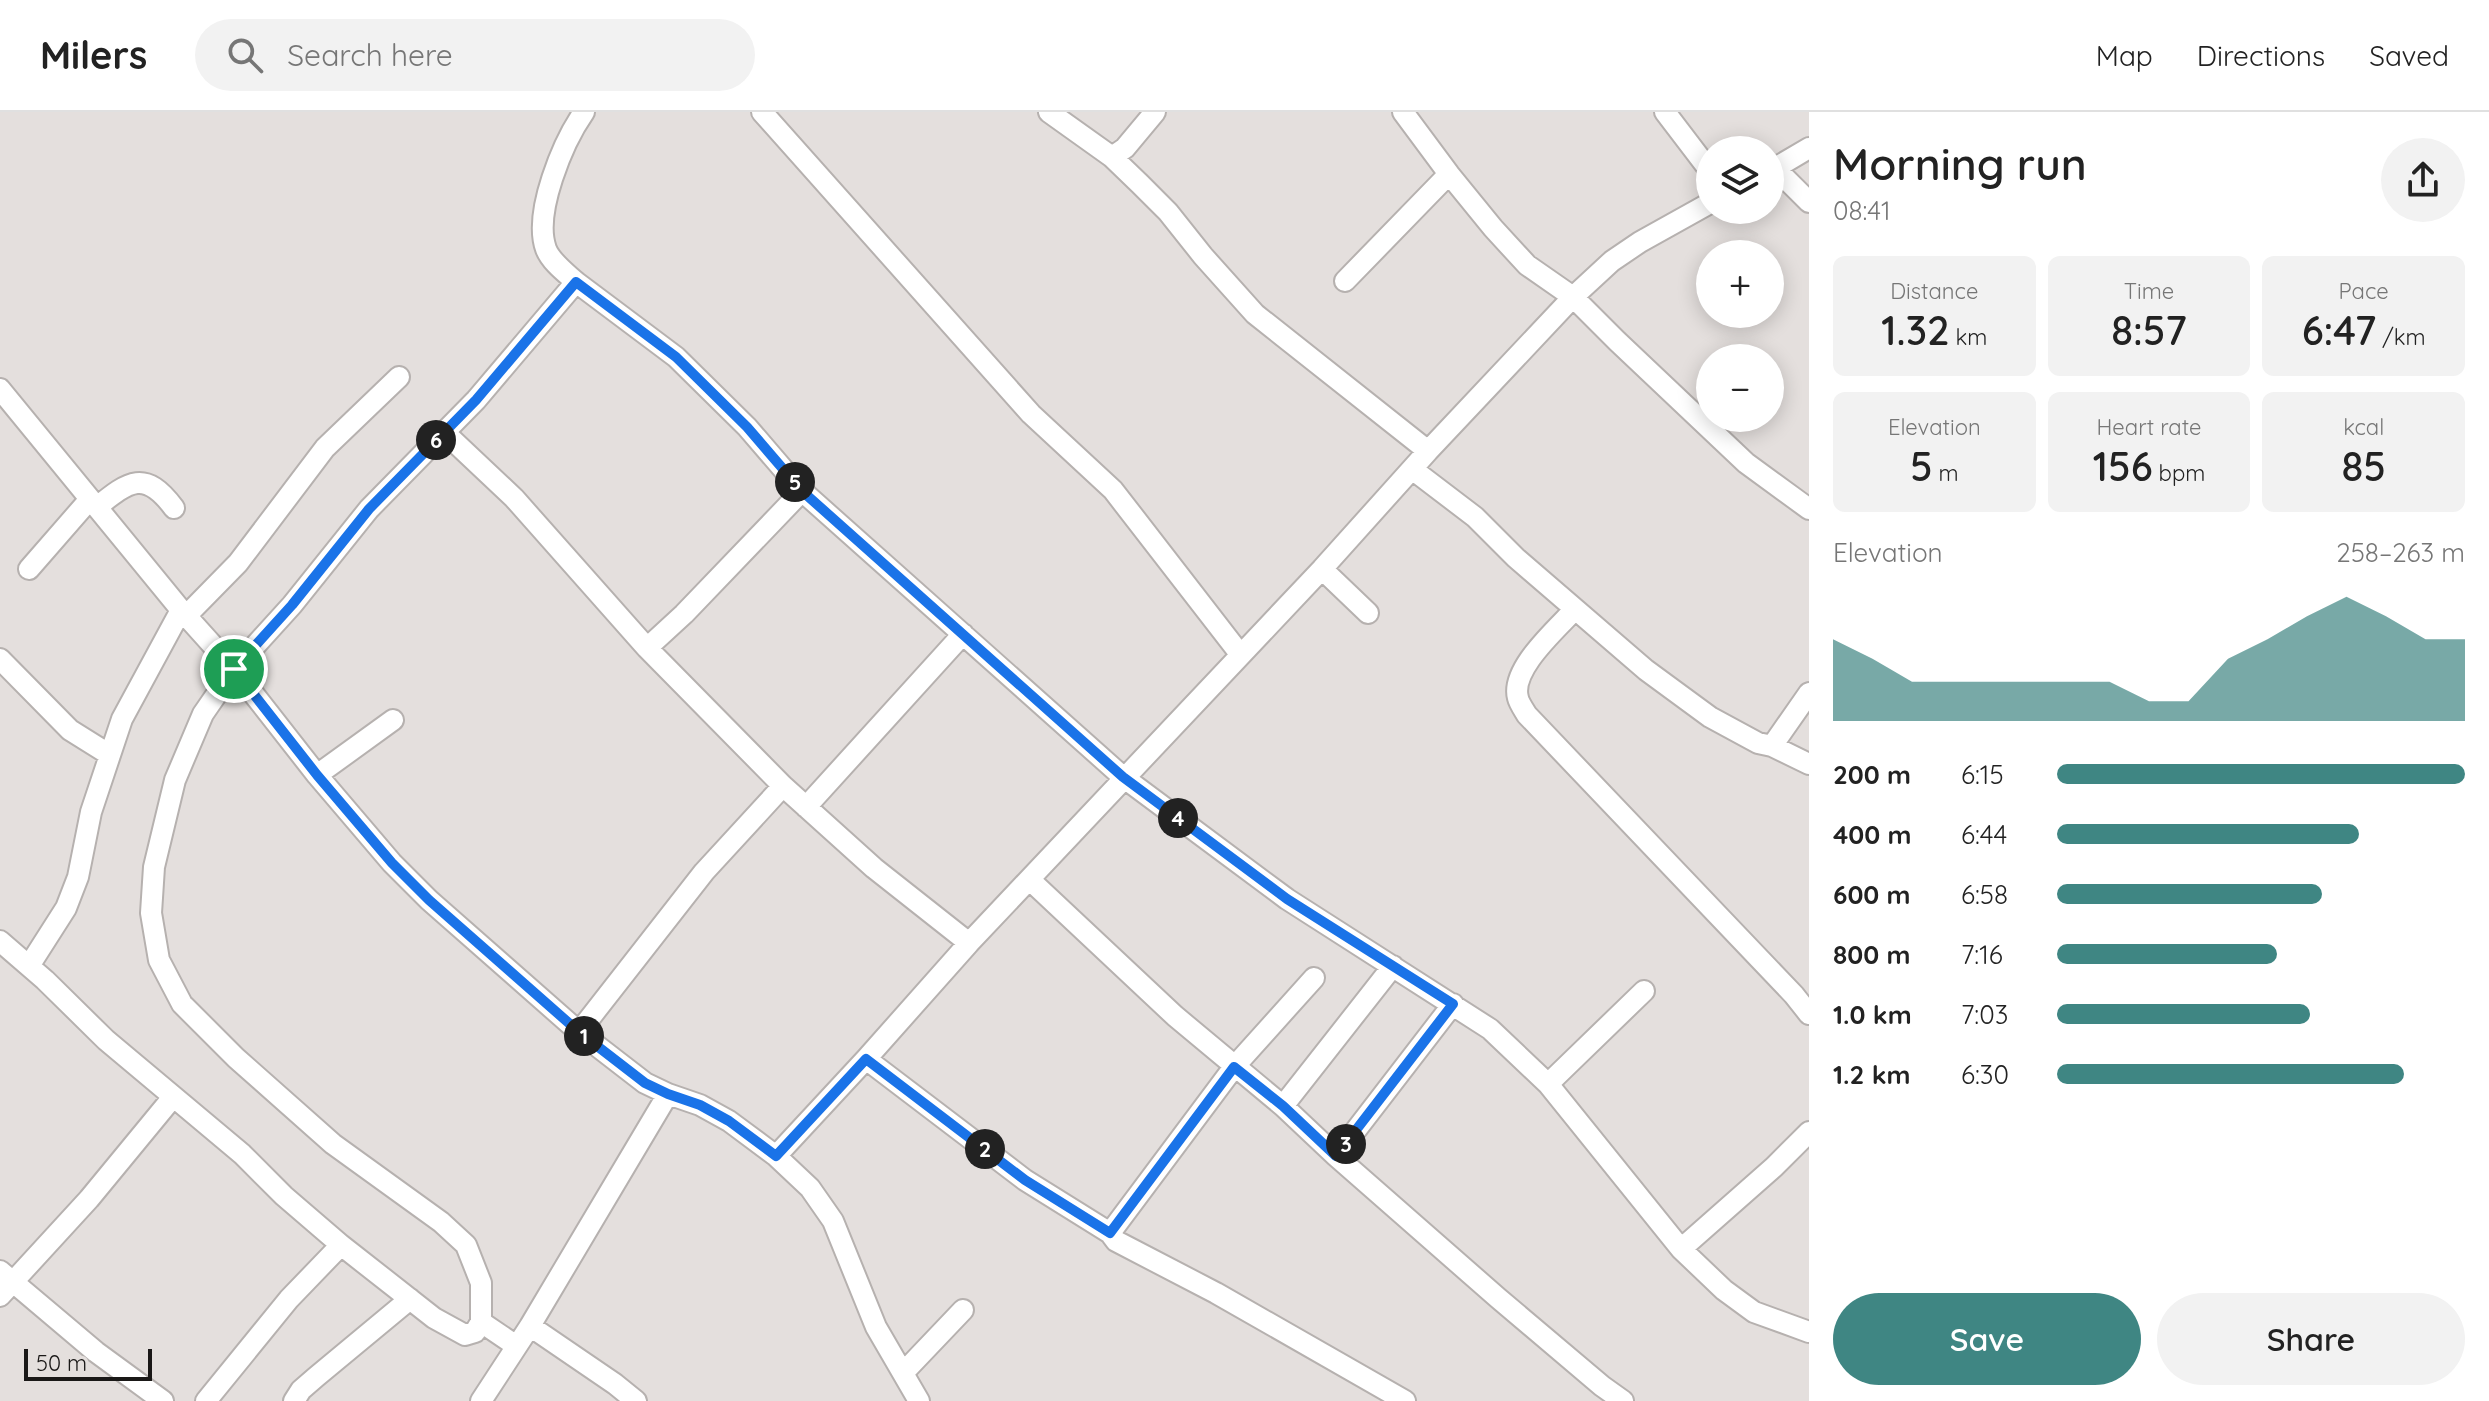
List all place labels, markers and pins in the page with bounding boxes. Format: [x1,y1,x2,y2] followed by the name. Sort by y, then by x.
[416,420,456,460] pin: 6
[775,462,815,502] pin: 5
[200,635,268,703] pin
[1158,798,1198,838] pin: 4
[564,1016,604,1056] pin: 1
[1326,1124,1366,1164] pin: 3
[965,1129,1005,1169] pin: 2

